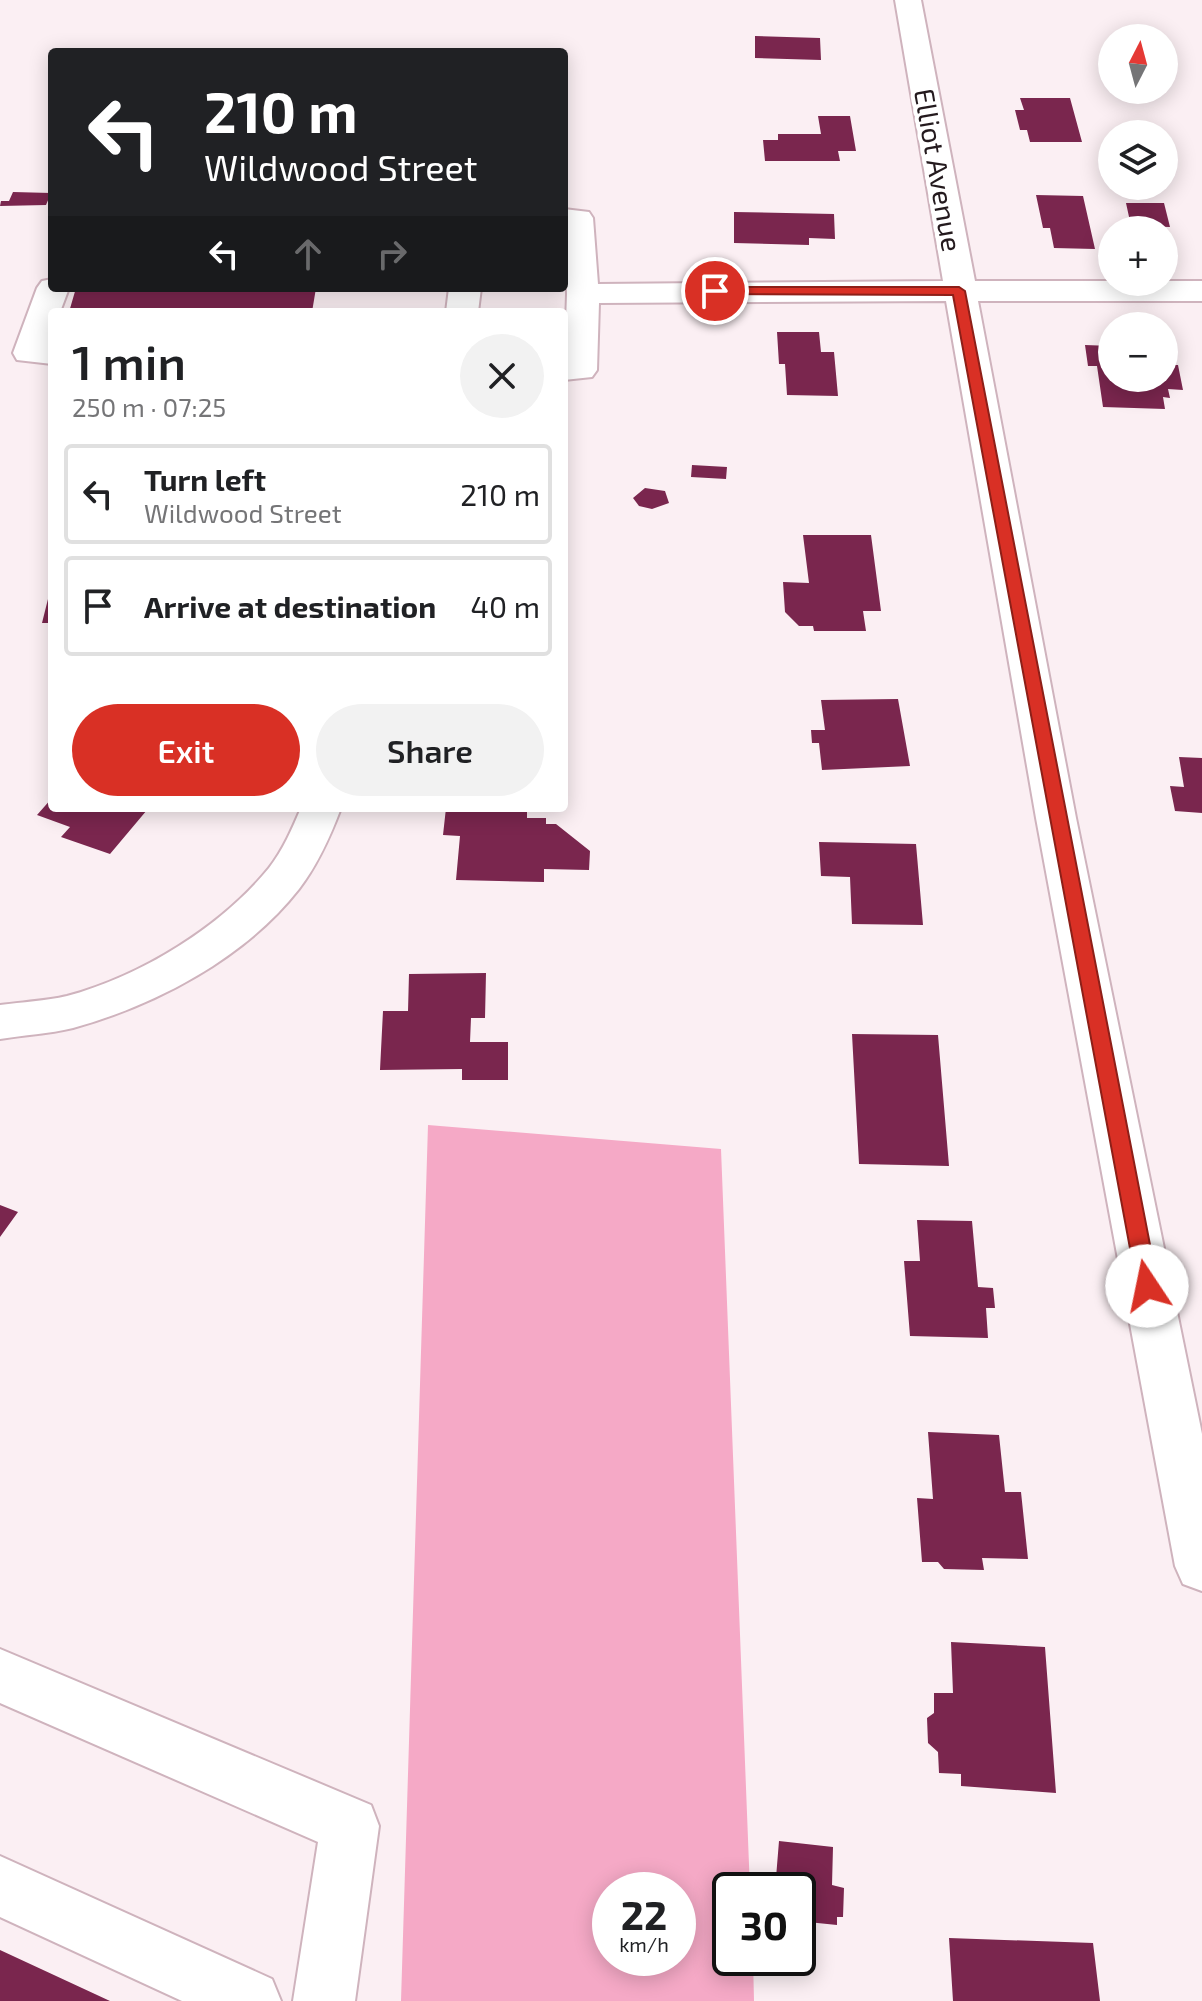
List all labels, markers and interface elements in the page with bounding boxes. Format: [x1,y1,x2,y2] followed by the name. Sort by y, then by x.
[1098,24,1178,104] north arrow
[1098,24,1178,392] map controls
[204,77,358,144] text: 210 m
[72,80,176,184] icon: left
[908,86,970,254] street label: Elliot Avenue
[1098,120,1178,200] button: layers
[204,145,478,188] text: Wildwood Street
[1098,216,1178,296] button: +
[202,232,246,276] icon: left
[286,232,330,276] icon: ahead
[370,232,414,276] icon: right
[681,257,749,325] pin
[693,269,737,313] icon: arrive
[1098,312,1178,392] button: −
[72,332,186,390] text: 1 min
[460,334,544,418] button: close
[72,391,226,422] text: 250 m · 07:25
[144,461,266,497] text: Turn left
[76,472,120,516] icon: left
[460,476,540,512] text: 210 m
[144,497,342,528] text: Wildwood Street
[76,584,120,628] icon: arrive
[144,588,436,624] text: Arrive at destination
[470,588,540,624] text: 40 m
[72,704,300,796] button: Exit
[316,704,544,796] button: Share
[1105,1244,1189,1328] position arrow
[712,1872,816,1976] speed limit sign: 30
[621,1890,667,1938] text: 22
[619,1932,669,1956] text: km/h

